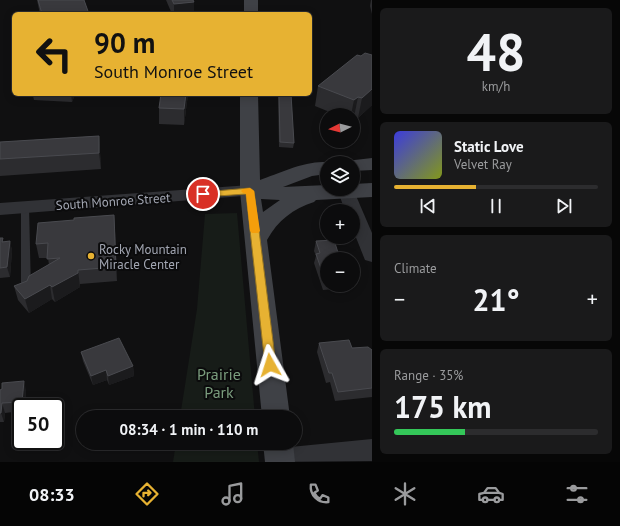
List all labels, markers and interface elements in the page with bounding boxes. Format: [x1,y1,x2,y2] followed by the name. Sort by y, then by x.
[467,18,525,85] text: 48
[94,24,155,61] text: 90 m
[28,28,80,80] icon: left
[94,60,253,83] text: South Monroe Street
[482,78,510,95] text: km/h
[320,108,360,148] north arrow
[320,108,360,292] map controls
[454,137,524,156] text: Static Love
[320,156,360,196] button: layers
[454,156,512,173] text: Velvet Ray
[186,177,220,211] pin
[192,183,214,205] icon: arrive
[55,189,172,214] street label: South Monroe Street
[417,195,439,217] icon: previous
[485,195,507,217] icon: pause
[553,195,575,217] icon: next
[320,204,360,244] button: +
[99,241,187,273] place label: Rocky Mountain Miracle Center
[86,251,96,261] marker: Rocky Mountain Miracle Center
[320,252,360,292] button: −
[394,260,437,277] text: Climate
[472,280,520,319] text: 21°
[394,285,405,313] text: −
[587,285,598,313] text: +
[249,344,291,386] position arrow
[197,364,241,402] park label: Prairie Park
[394,367,463,384] text: Range · 35%
[394,387,492,426] text: 175 km
[12,398,64,450] speed limit sign: 50
[120,420,258,439] text: 08:34 · 1 min · 110 m
[133,480,161,508] icon: directions
[219,480,247,508] icon: music
[305,480,333,508] icon: phone
[391,480,419,508] icon: climate
[477,480,505,508] icon: car
[563,480,591,508] icon: filters
[29,483,75,506] text: 08:33

